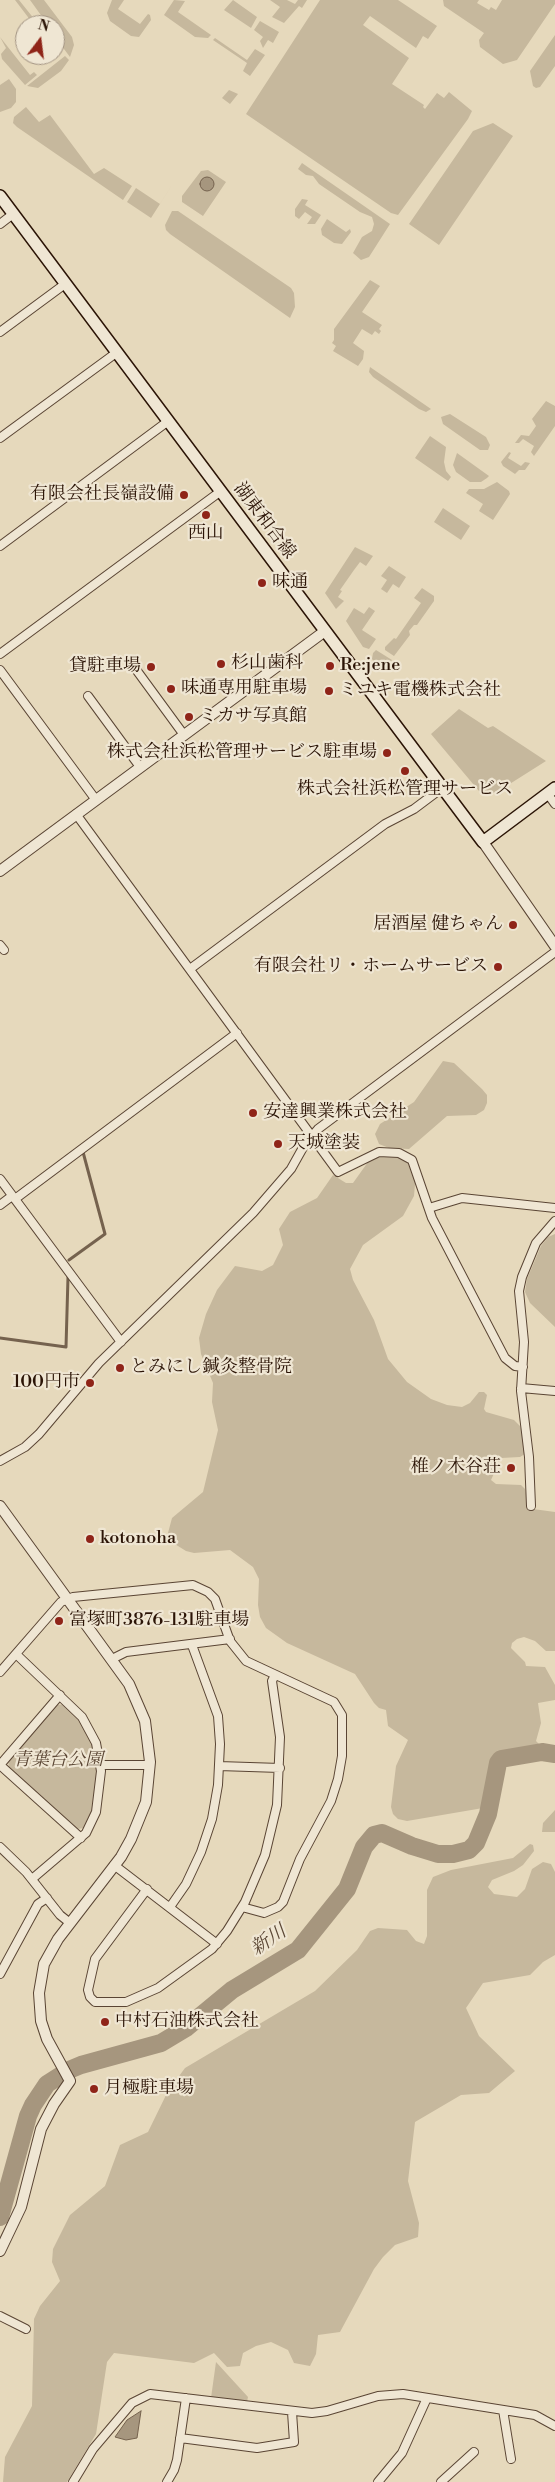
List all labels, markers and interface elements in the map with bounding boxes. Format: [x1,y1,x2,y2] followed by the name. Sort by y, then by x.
[15,15,65,65] north arrow
[36,16,51,37] text: N
[228,479,300,563] street label: 湖東和合線
[30,484,174,506] place label: 有限会社長嶺設備
[178,489,190,501] marker: 有限会社長嶺設備
[200,509,212,521] marker: 西山
[188,523,224,545] place label: 西山
[272,572,308,594] place label: 味通
[256,577,268,589] marker: 味通
[231,653,303,675] place label: 杉山歯科
[340,655,400,677] place label: Re:jene
[69,656,141,678] place label: 貸駐車場
[215,658,227,670] marker: 杉山歯科
[324,660,336,672] marker: Re:jene
[145,661,157,673] marker: 貸駐車場
[181,678,307,700] place label: 味通専用駐車場
[339,680,501,702] place label: ミユキ電機株式会社
[165,683,177,695] marker: 味通専用駐車場
[323,685,335,697] marker: ミユキ電機株式会社
[199,706,307,728] place label: ミカサ写真館
[183,711,195,723] marker: ミカサ写真館
[107,742,377,764] place label: 株式会社浜松管理サービス駐車場
[381,747,393,759] marker: 株式会社浜松管理サービス駐車場
[399,765,411,777] marker: 株式会社浜松管理サービス
[297,779,513,801] place label: 株式会社浜松管理サービス
[373,914,503,936] place label: 居酒屋 健ちゃん
[507,919,519,931] marker: 居酒屋 健ちゃん
[254,956,488,978] place label: 有限会社リ・ホームサービス
[492,961,504,973] marker: 有限会社リ・ホームサービス
[263,1102,407,1124] place label: 安達興業株式会社
[247,1107,259,1119] marker: 安達興業株式会社
[288,1133,360,1155] place label: 天城塗装
[272,1138,284,1150] marker: 天城塗装
[130,1357,292,1379] place label: とみにし鍼灸整骨院
[114,1362,126,1374] marker: とみにし鍼灸整骨院
[13,1372,80,1394] place label: 100円市
[84,1377,96,1389] marker: 100円市
[411,1457,501,1479] place label: 椎ノ木谷荘
[505,1462,517,1474] marker: 椎ノ木谷荘
[100,1528,176,1550] place label: kotonoha
[84,1533,96,1545] marker: kotonoha
[69,1610,249,1632] place label: 富塚町3876-131駐車場
[53,1615,65,1627] marker: 富塚町3876-131駐車場
[13,1750,103,1772] park label: 青葉台公園
[247,1921,291,1961] water label: 新川
[115,2011,259,2033] place label: 中村石油株式会社
[99,2016,111,2028] marker: 中村石油株式会社
[104,2078,194,2100] place label: 月極駐車場
[88,2083,100,2095] marker: 月極駐車場

